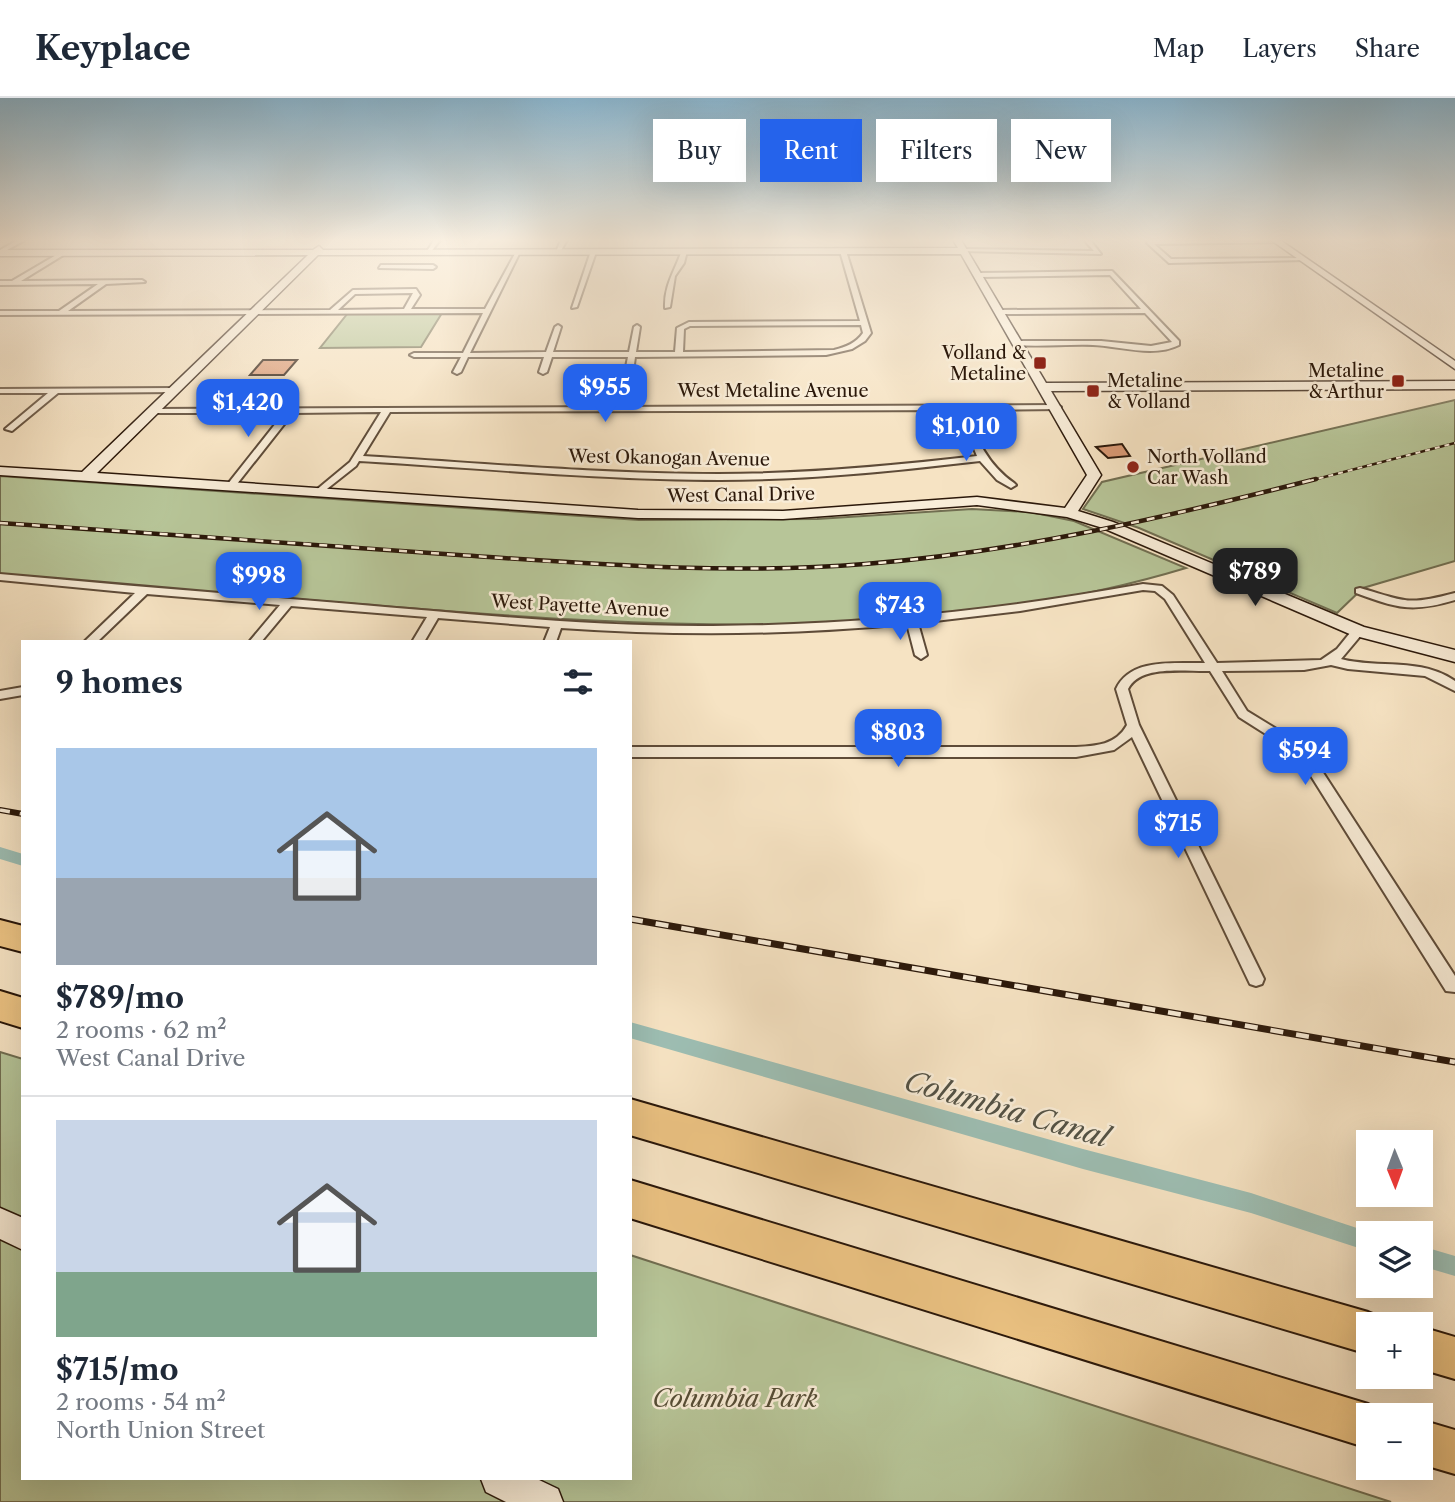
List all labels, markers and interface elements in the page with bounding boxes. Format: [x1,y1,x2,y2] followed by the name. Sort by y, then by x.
[35,28,191,69] text: Keyplace
[1153,34,1204,63] text: Map
[1242,34,1317,63] text: Layers
[1355,34,1420,63] text: Share
[653,119,746,182] chip: Buy
[760,119,862,182] chip: Rent
[876,119,997,182] chip: Filters
[1011,119,1111,182] chip: New
[941,342,1026,385] place label: Volland & Metaline
[1032,355,1048,371] marker: Volland & Metaline
[1308,360,1384,403] place label: Metaline & Arthur
[564,364,646,424] pin: $955
[1107,370,1191,413] place label: Metaline & Volland
[579,373,631,401] text: $955
[1390,373,1406,389] marker: Metaline & Arthur
[191,380,305,439] pin: $1,420
[676,380,869,402] street label: West Metaline Avenue
[1085,383,1101,399] marker: Metaline & Volland
[212,388,284,416] text: $1,420
[909,404,1023,463] pin: $1,010
[932,412,1000,440] text: $1,010
[567,445,770,471] street label: West Okanogan Avenue
[1147,446,1267,489] place label: North Volland Car Wash
[1125,459,1141,475] marker: North Volland Car Wash
[666,483,815,507] street label: West Canal Drive
[1214,548,1296,608] pin: $789
[218,552,300,612] pin: $998
[1229,557,1281,585] text: $789
[232,561,286,589] text: $998
[859,582,941,642] pin: $743
[489,590,670,622] street label: West Payette Avenue
[875,591,925,619] text: $743
[559,663,597,701] icon: filters
[56,664,183,701] text: 9 homes
[857,710,939,769] pin: $803
[871,718,925,746] text: $803
[1264,728,1346,787] pin: $594
[1279,736,1331,764] text: $594
[264,793,390,919] icon: home
[1137,800,1219,860] pin: $715
[1154,809,1202,837] text: $715
[56,979,184,1016] text: $789/mo
[56,1016,227,1044] text: 2 rooms · 62 m²
[56,1044,245,1072] text: West Canal Drive
[901,1064,1116,1155] water label: Columbia Canal
[1356,1130,1433,1208] north arrow
[1356,1130,1433,1480] map controls
[264,1165,390,1291] icon: home
[1356,1221,1433,1298] button: layers
[1356,1312,1433,1389] button: +
[56,1351,179,1388] text: $715/mo
[653,1384,818,1413] park label: Columbia Park
[56,1388,226,1416] text: 2 rooms · 54 m²
[1356,1403,1433,1480] button: −
[56,1416,265,1444] text: North Union Street

